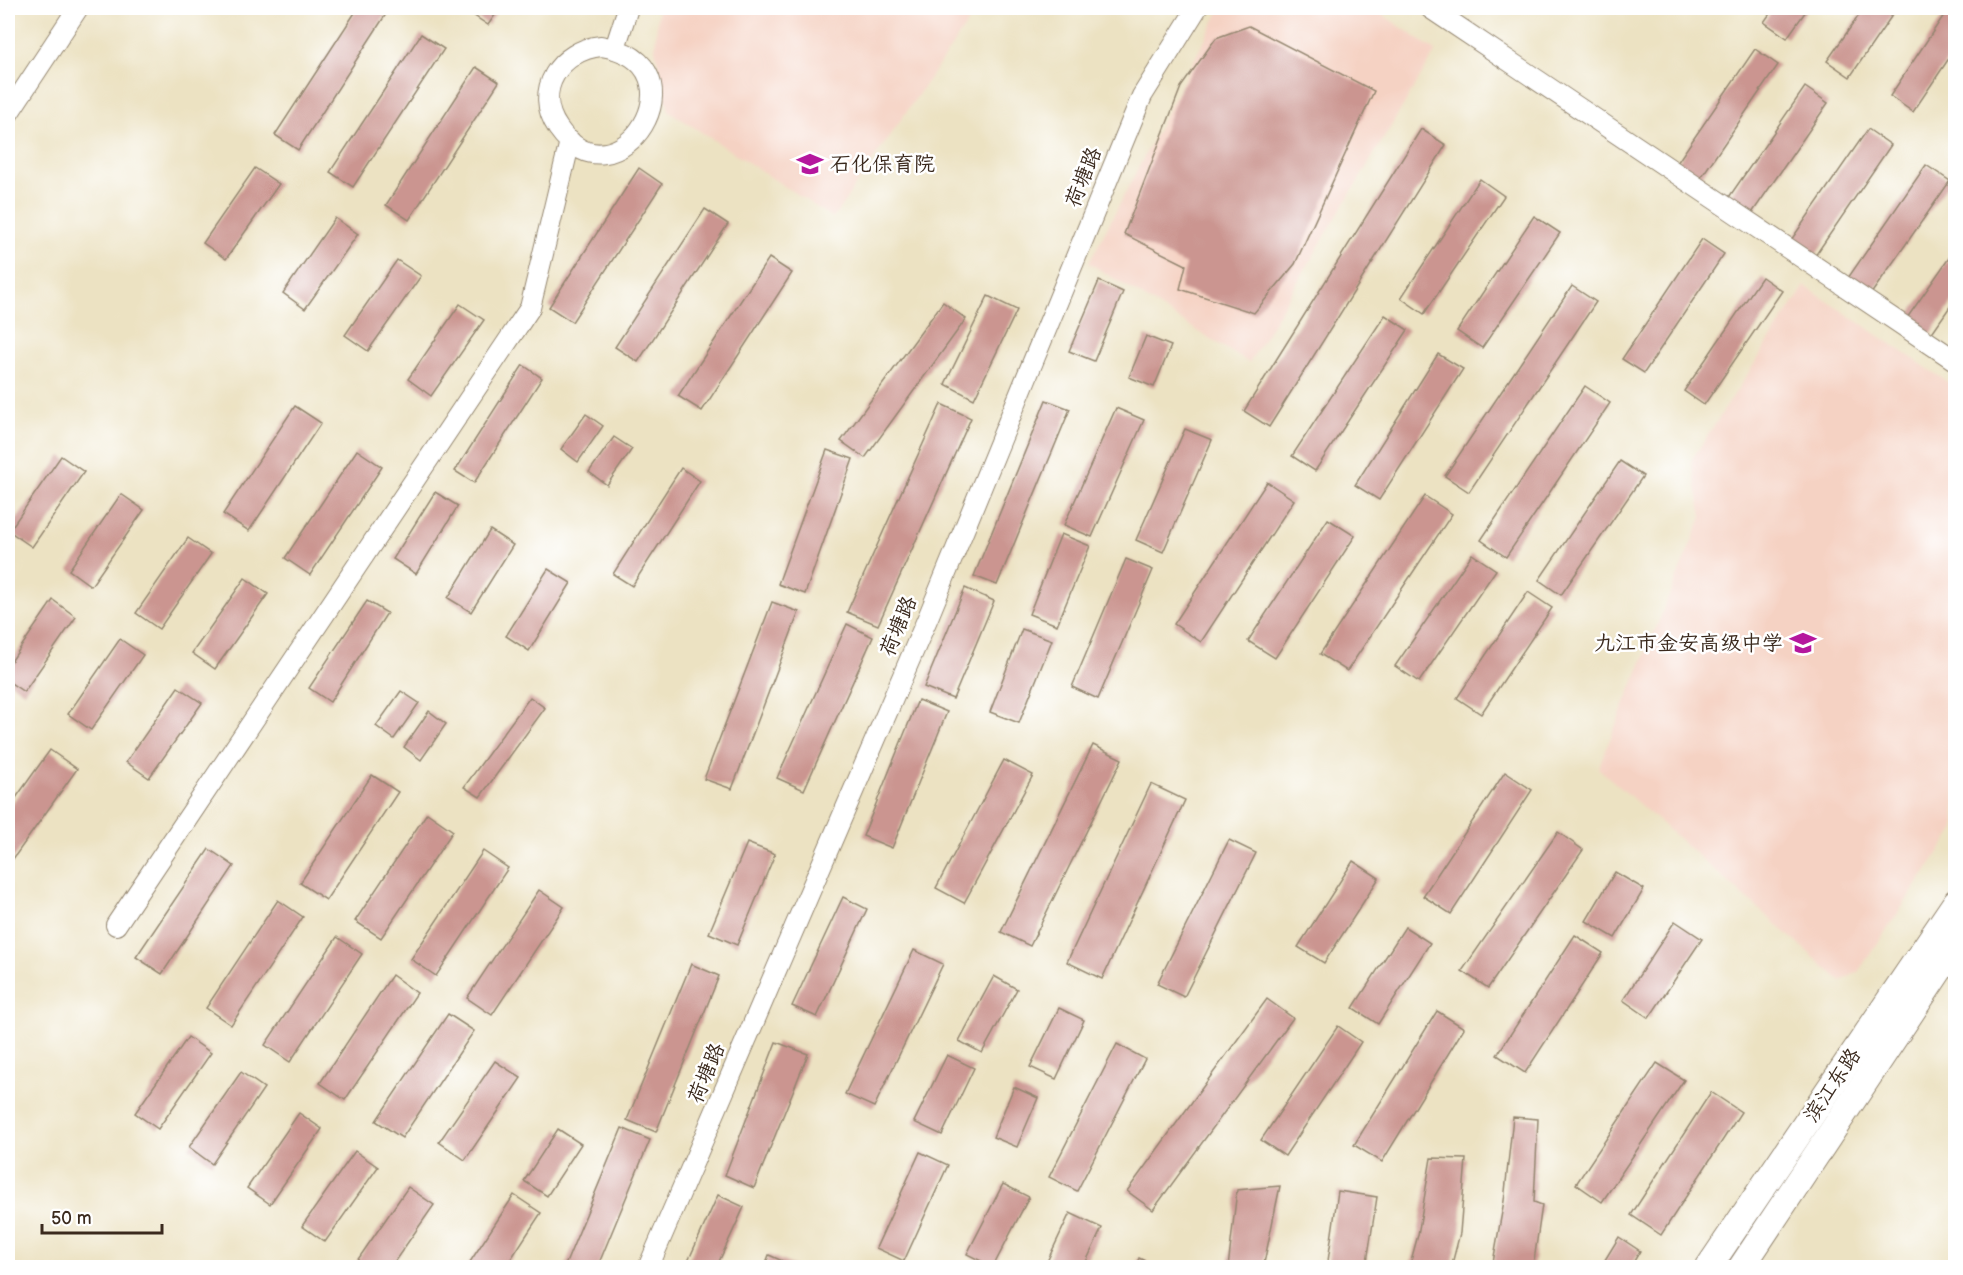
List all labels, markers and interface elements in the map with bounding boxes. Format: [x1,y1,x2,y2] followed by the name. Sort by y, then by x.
[1060,143,1107,211] street label: 荷塘路
[795,149,825,179] school or university icon: 石化保育院
[830,152,935,177] place label: 石化保育院
[875,592,922,660] street label: 荷塘路
[1788,628,1818,658] school or university icon: 九江市金安高级中学
[1594,631,1783,656] place label: 九江市金安高级中学
[683,1039,730,1107] street label: 荷塘路
[1799,1043,1866,1127] street label: 滨江东路
[42,1197,162,1235] scale bar
[51,1208,92,1229] text: 50 m

